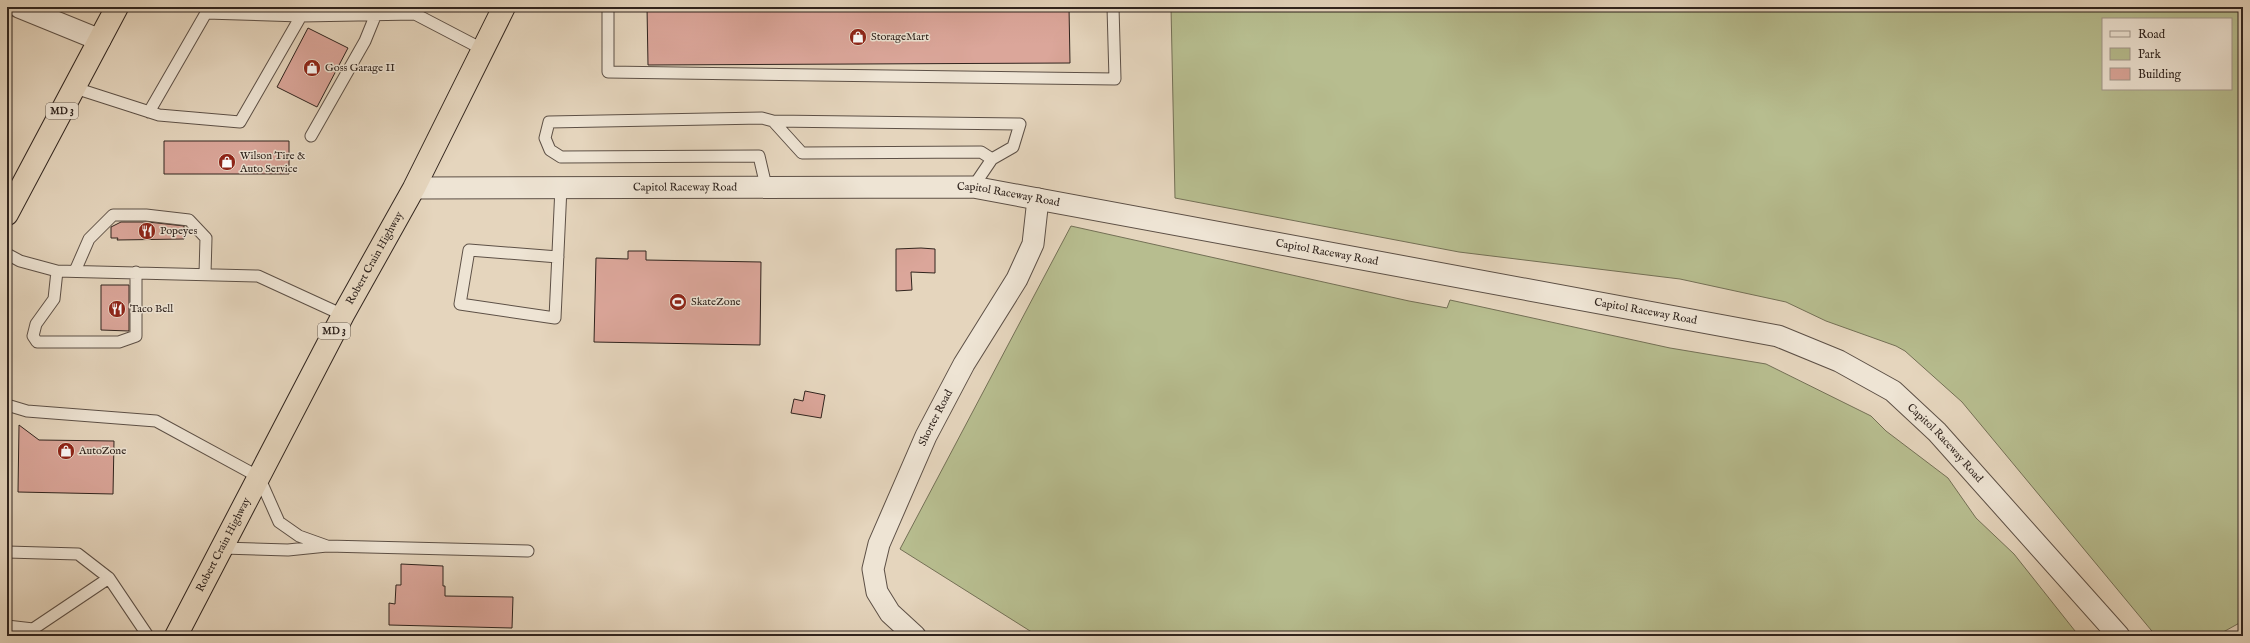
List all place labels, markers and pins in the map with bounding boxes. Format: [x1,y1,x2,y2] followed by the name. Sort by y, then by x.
[848,27,868,47] shop icon: StorageMart
[871,30,929,44] place label: StorageMart
[302,58,322,78] shop icon: Goss Garage II
[325,61,395,75] place label: Goss Garage II
[239,149,305,176] place label: Wilson Tire & Auto Service
[217,152,237,172] shop icon: Wilson Tire & Auto Service
[137,221,157,241] restaurant icon: Popeyes
[160,224,197,238] place label: Popeyes
[668,292,688,312] sports icon: SkateZone
[691,295,741,309] place label: SkateZone
[107,299,127,319] restaurant icon: Taco Bell
[130,302,173,316] place label: Taco Bell
[56,441,76,461] shop icon: AutoZone
[78,444,126,458] place label: AutoZone

